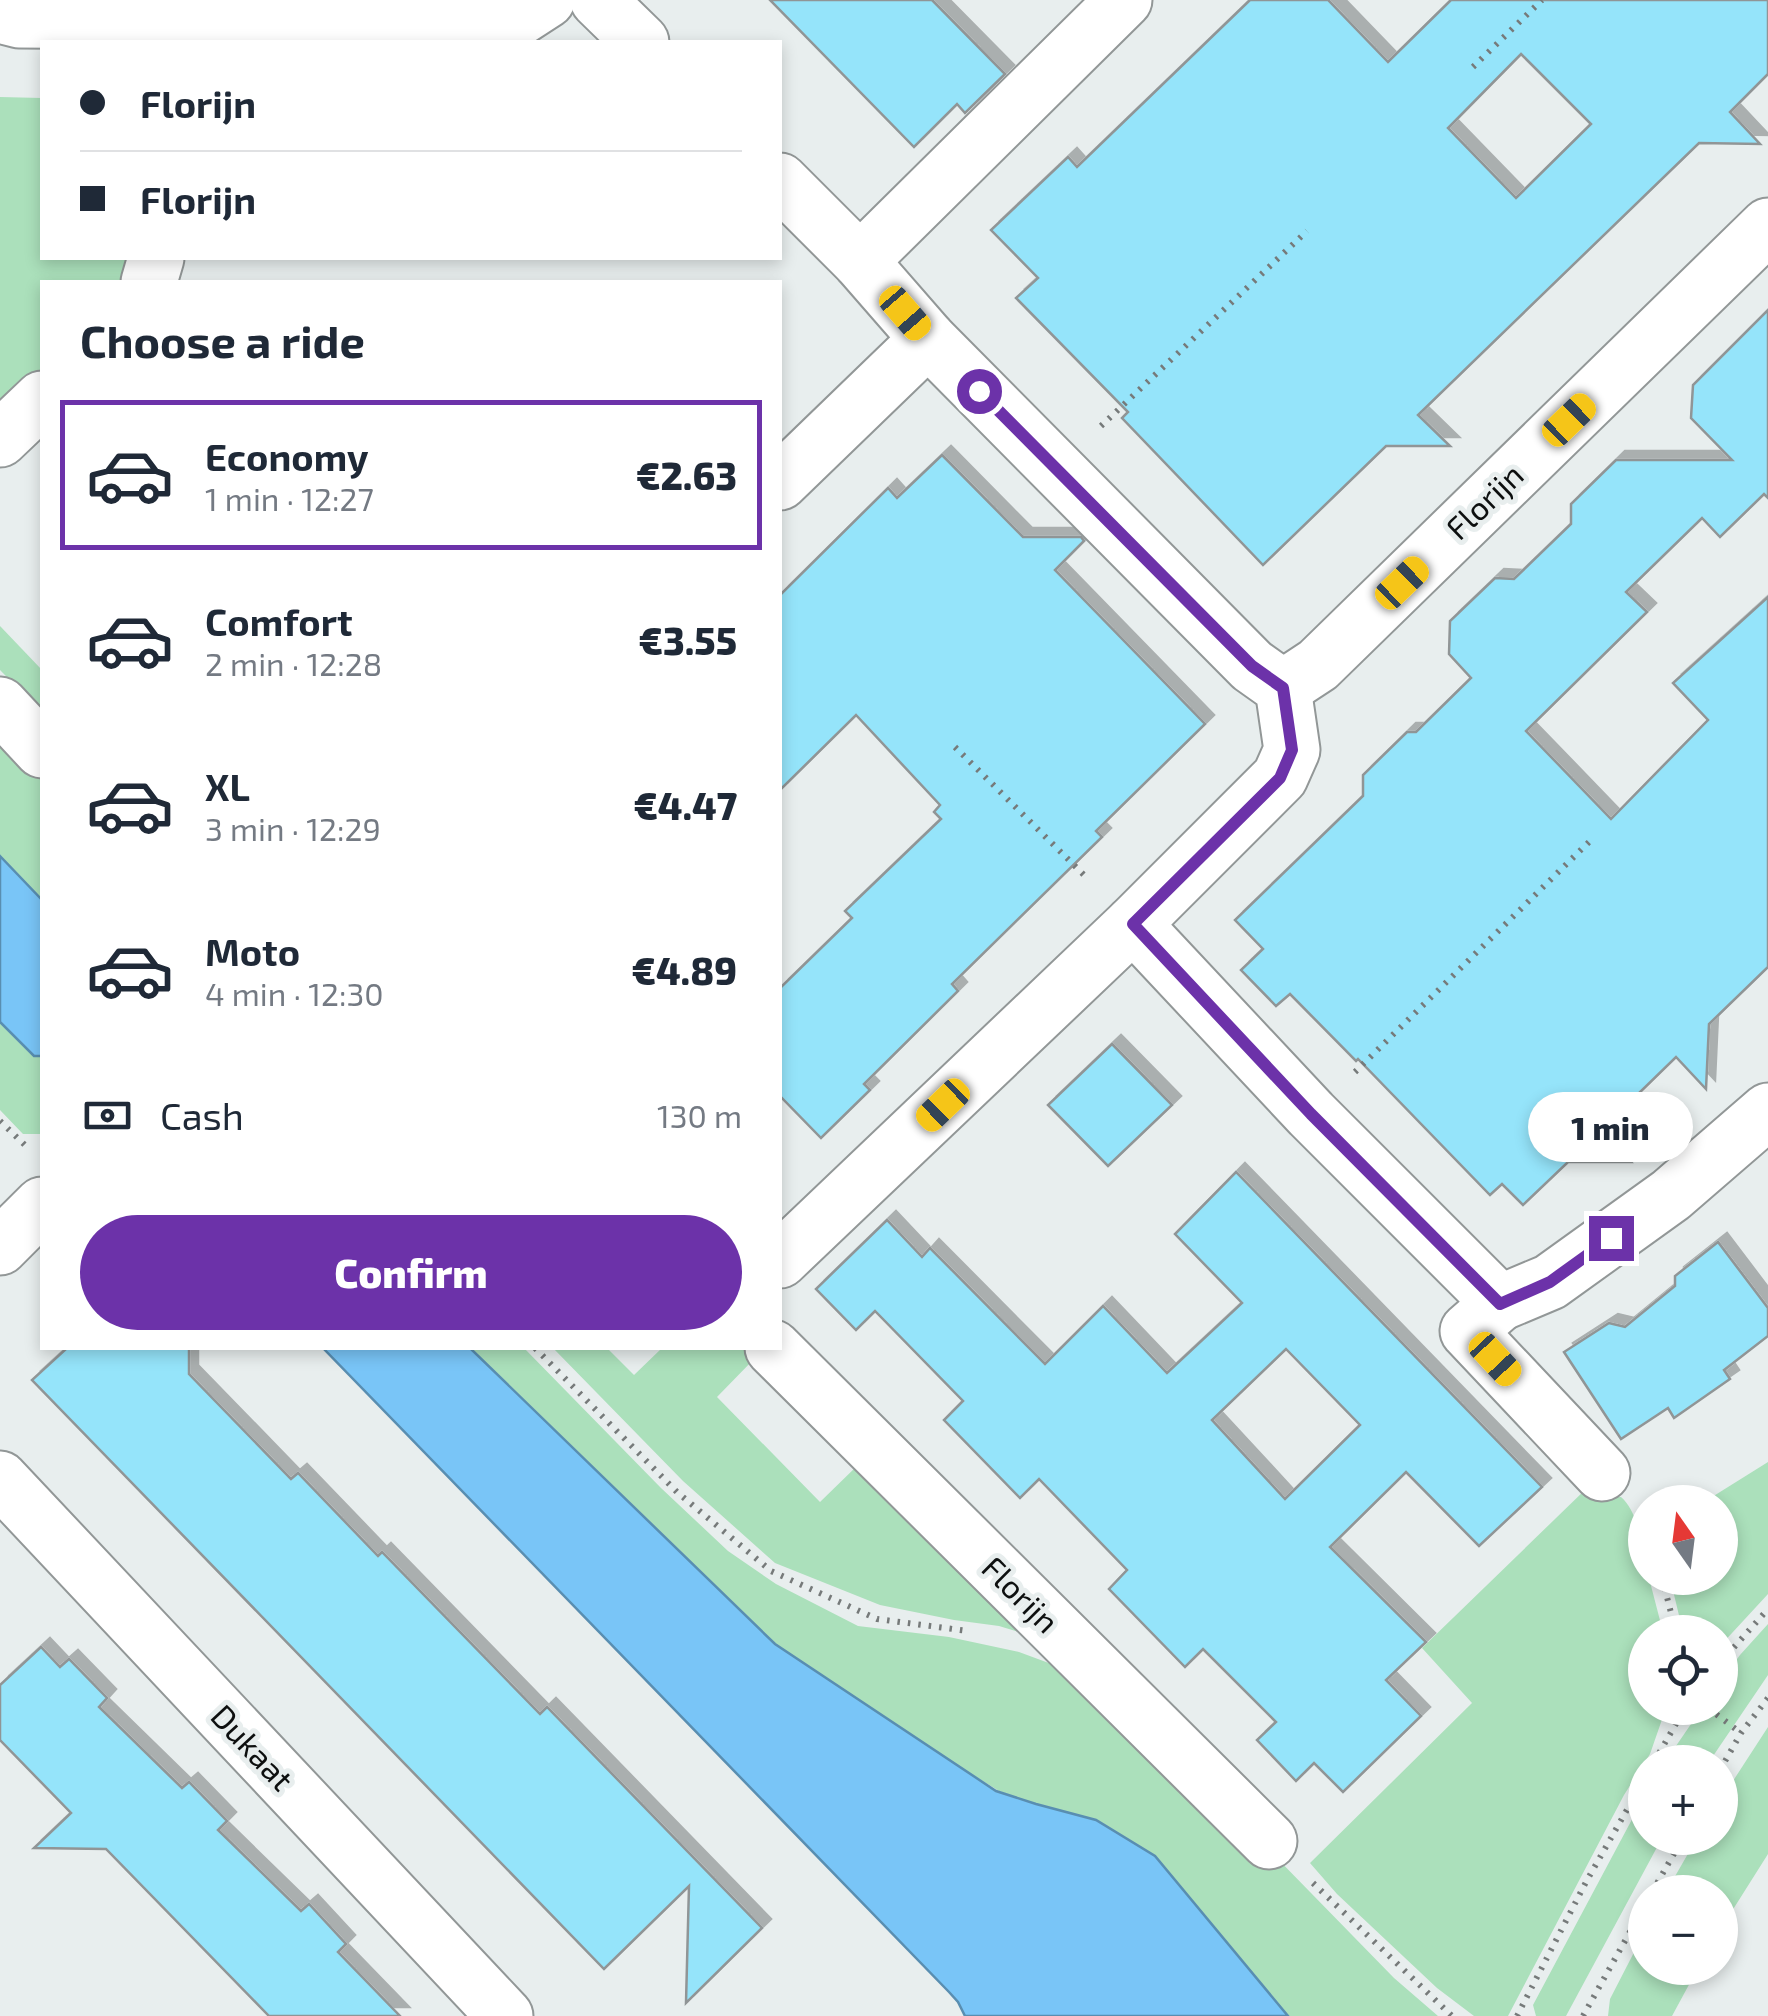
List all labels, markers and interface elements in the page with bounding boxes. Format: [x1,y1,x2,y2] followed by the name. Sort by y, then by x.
[140,80,256,126] text: Florijn
[140,176,256,222] text: Florijn
[874,281,936,345] car
[80,313,365,367] text: Choose a ride
[957,369,1002,414] route start
[1537,388,1601,452] car
[85,430,175,520] icon: car
[205,433,369,479] text: Economy
[636,452,737,498] text: €2.63
[1437,455,1531,547] street label: Florijn
[205,479,374,517] text: 1 min · 12:27
[1370,551,1434,615] car
[85,595,175,685] icon: car
[205,598,353,644] text: Comfort
[639,617,737,663] text: €3.55
[205,644,382,682] text: 2 min · 12:28
[85,760,175,850] icon: car
[205,763,250,809] text: XL
[633,782,737,828] text: €4.47
[205,809,381,847] text: 3 min · 12:29
[85,925,175,1015] icon: car
[205,928,300,974] text: Moto
[632,947,737,993] text: €4.89
[205,974,384,1012] text: 4 min · 12:30
[911,1073,975,1137] car
[80,1088,135,1143] icon: cash
[160,1092,244,1138] text: Cash
[1528,1093,1694,1163] callout: 1 min
[657,1096,742,1134] text: 130 m
[1571,1108,1650,1146] text: 1 min
[80,1215,742,1330] button: Confirm
[1589,1216,1634,1261] route end
[1464,1327,1526,1391] car
[1628,1485,1738,1595] north arrow
[1628,1485,1738,1985] map controls
[975,1548,1067,1640] street label: Florijn
[1628,1615,1738,1725] button: locate
[204,1696,303,1797] street label: Dukaat
[1628,1745,1738,1855] button: +
[1628,1875,1738,1985] button: −

